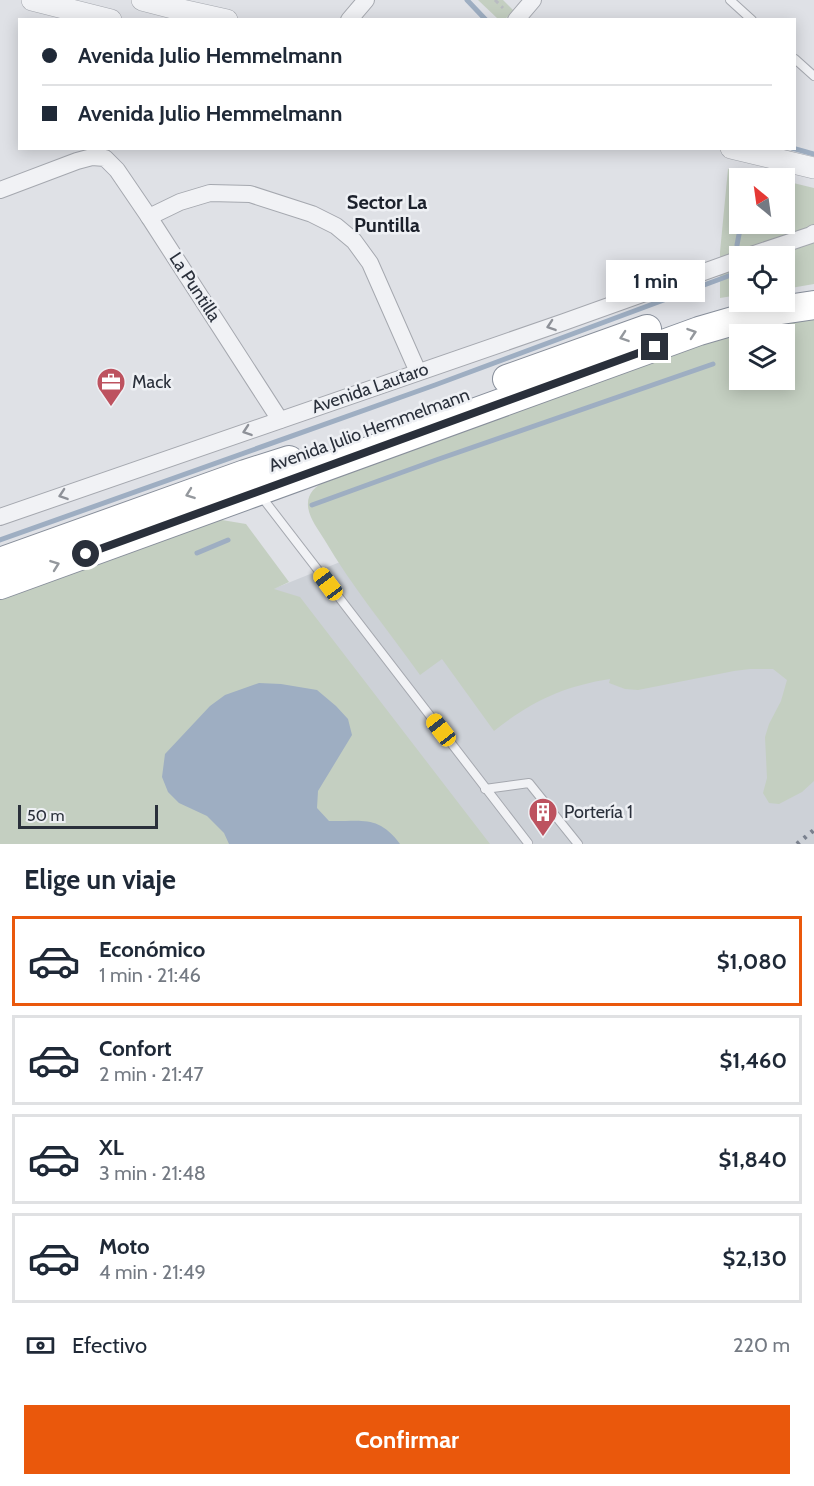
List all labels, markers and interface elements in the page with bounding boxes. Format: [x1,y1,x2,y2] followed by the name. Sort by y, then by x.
[78,42,342,69] text: Avenida Julio Hemmelmann
[78,100,342,127] text: Avenida Julio Hemmelmann
[729,168,795,234] north arrow
[729,168,795,390] map controls
[347,190,427,237] district label: Sector La Puntilla
[729,246,795,312] button: locate
[164,248,226,326] street label: La Puntilla
[606,260,704,302] callout: 1 min
[633,269,678,293] text: 1 min
[546,319,556,332] one-way arrow
[729,324,795,390] button: layers
[686,328,697,341] one-way arrow
[619,329,629,342] one-way arrow
[641,333,668,360] route end
[309,358,431,418] street label: Avenida Lautaro
[95,366,127,408] office icon: Mack
[132,371,172,393] place label: Mack
[266,383,472,477] street label: Avenida Julio Hemmelmann
[242,424,253,437] one-way arrow
[185,486,196,499] one-way arrow
[58,488,69,501] one-way arrow
[72,540,99,567] route start
[49,559,60,572] one-way arrow
[310,564,346,604] car
[423,710,459,750] car
[527,796,559,838] building icon: Portería 1
[564,801,633,823] place label: Portería 1
[18,802,158,830] scale bar
[27,806,64,825] text: 50 m
[24,863,176,896] text: Elige un viaje
[27,934,81,988] icon: car
[99,936,205,963] text: Económico
[717,948,787,975] text: $1,080
[99,963,201,987] text: 1 min · 21:46
[27,1033,81,1087] icon: car
[99,1035,172,1062] text: Confort
[719,1047,787,1074] text: $1,460
[99,1062,203,1086] text: 2 min · 21:47
[27,1132,81,1186] icon: car
[99,1134,124,1161] text: XL
[719,1146,787,1173] text: $1,840
[99,1161,206,1185] text: 3 min · 21:48
[27,1231,81,1285] icon: car
[99,1233,150,1260] text: Moto
[722,1245,787,1272] text: $2,130
[99,1260,206,1284] text: 4 min · 21:49
[24,1329,57,1362] icon: cash
[72,1332,147,1359] text: Efectivo
[733,1333,790,1357] text: 220 m
[24,1405,790,1474] button: Confirmar

